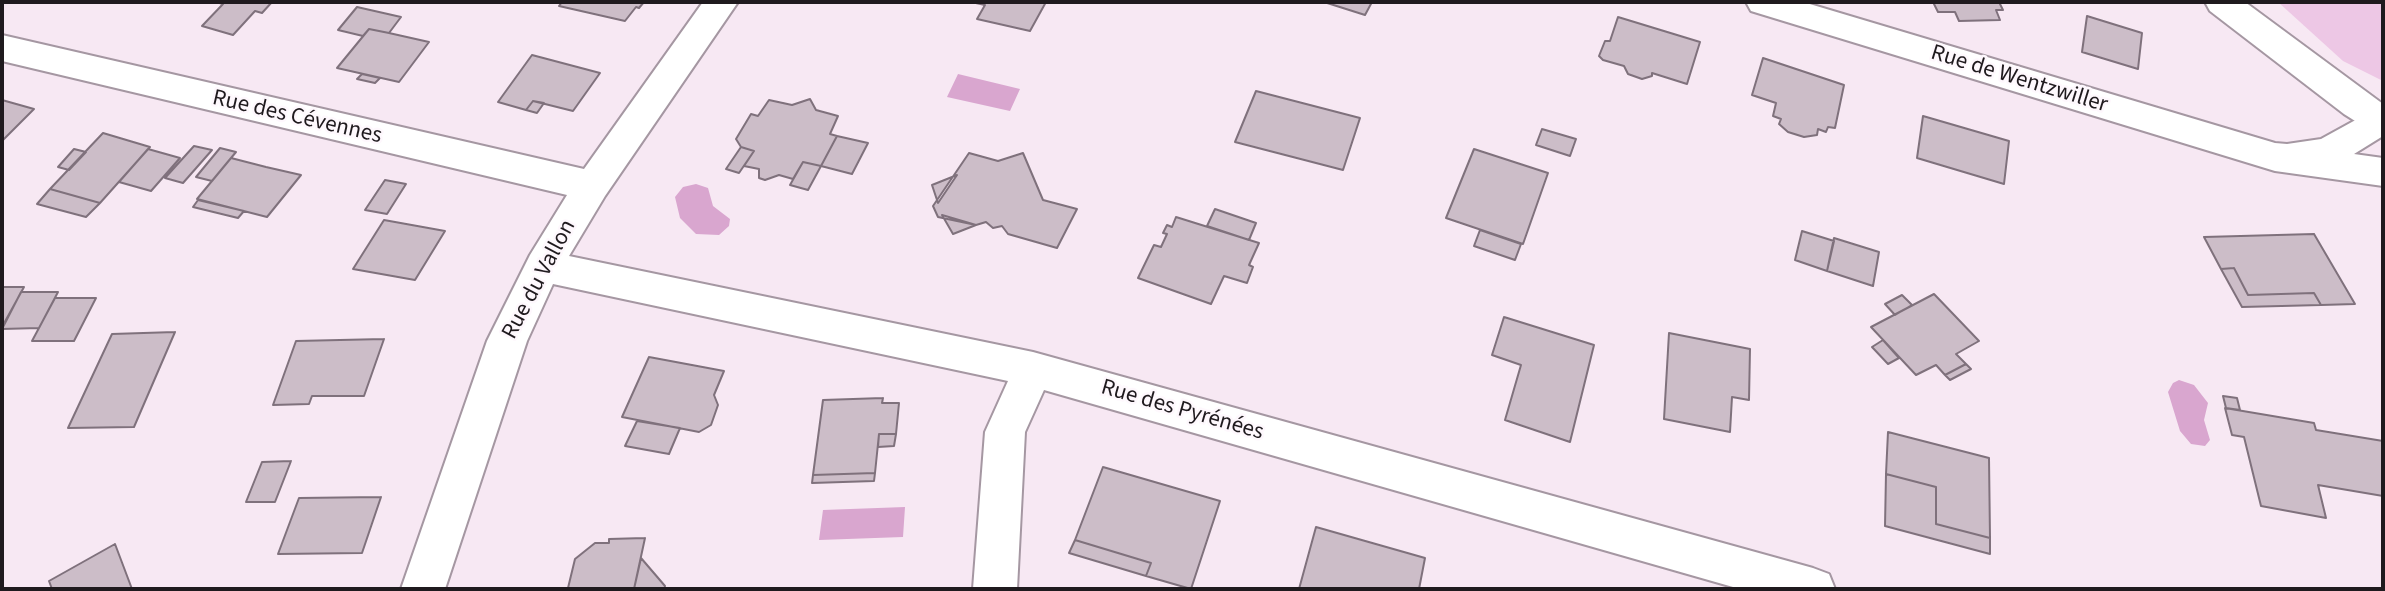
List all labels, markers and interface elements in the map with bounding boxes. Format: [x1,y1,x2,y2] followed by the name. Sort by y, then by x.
[1927,40,2111,120] street label: Rue de Wentzwiller
[210,85,384,151] street label: Rue des Cévennes
[497,216,583,344] street label: Rue du Vallon
[1097,375,1267,447] street label: Rue des Pyrénées

